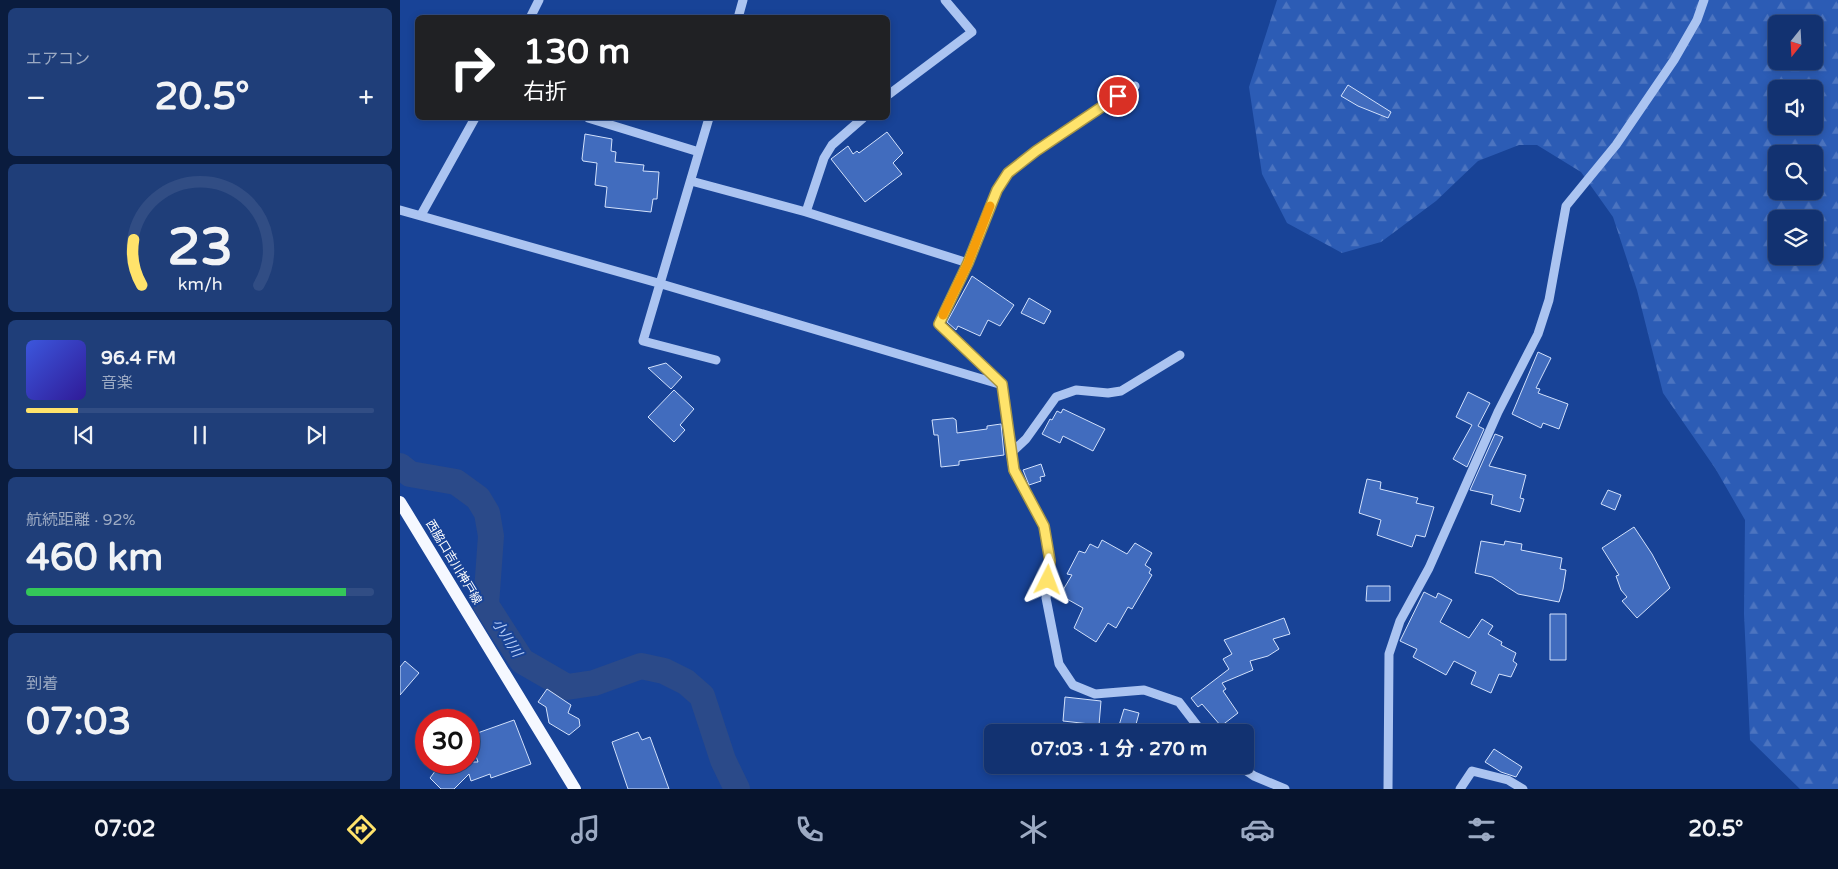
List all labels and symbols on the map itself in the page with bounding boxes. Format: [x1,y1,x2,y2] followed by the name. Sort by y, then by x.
[1768,15,1822,70] north arrow
[1097,75,1139,117] pin
[423,517,485,607] street label: 西脇口吉川神戸線
[1021,553,1073,605] position arrow
[488,616,527,662] water label: 小川川
[415,709,480,774] speed limit sign: 30

